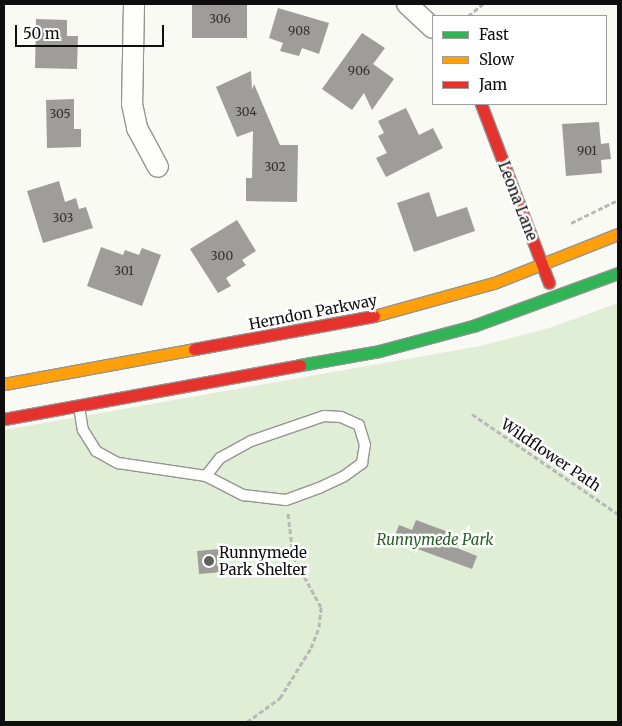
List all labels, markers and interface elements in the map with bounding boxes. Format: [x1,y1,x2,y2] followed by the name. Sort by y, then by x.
[209,12,231,26] house number: 306
[18,15,166,47] scale bar
[432,15,607,105] legend
[23,24,60,43] text: 50 m
[288,24,310,38] house number: 908
[479,25,509,44] text: Fast
[479,50,514,69] text: Slow
[348,64,370,78] house number: 906
[479,75,507,94] text: Jam
[235,105,257,119] house number: 304
[49,107,71,121] house number: 305
[577,144,597,158] house number: 901
[495,159,541,243] street label: Leona Lane
[264,160,286,174] house number: 302
[53,211,73,225] house number: 303
[211,249,233,263] house number: 300
[114,264,134,278] house number: 301
[247,291,379,333] street label: Herndon Parkway
[498,415,604,495] street label: Wildflower Path
[377,531,493,549] park label: Runnymede Park
[219,543,307,578] place label: Runnymede Park Shelter
[203,555,215,567] marker: Runnymede Park Shelter

